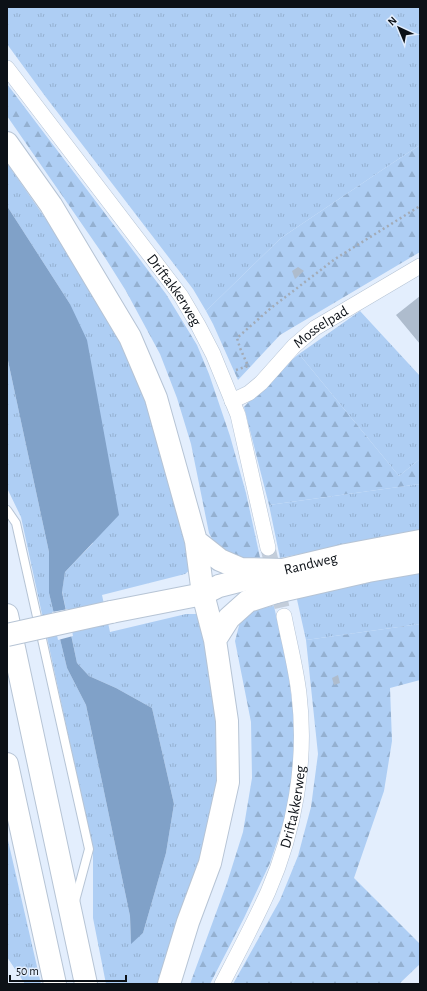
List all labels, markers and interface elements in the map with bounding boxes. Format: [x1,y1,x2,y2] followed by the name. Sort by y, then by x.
[379,8,419,48] north arrow
[386,15,399,28] text: N
[144,251,204,329] street label: Driftakkerweg
[291,303,351,351] street label: Mosselpad
[283,550,340,577] street label: Randweg
[278,764,308,850] street label: Driftakkerweg
[10,957,126,983] scale bar
[16,965,39,977] text: 50 m

